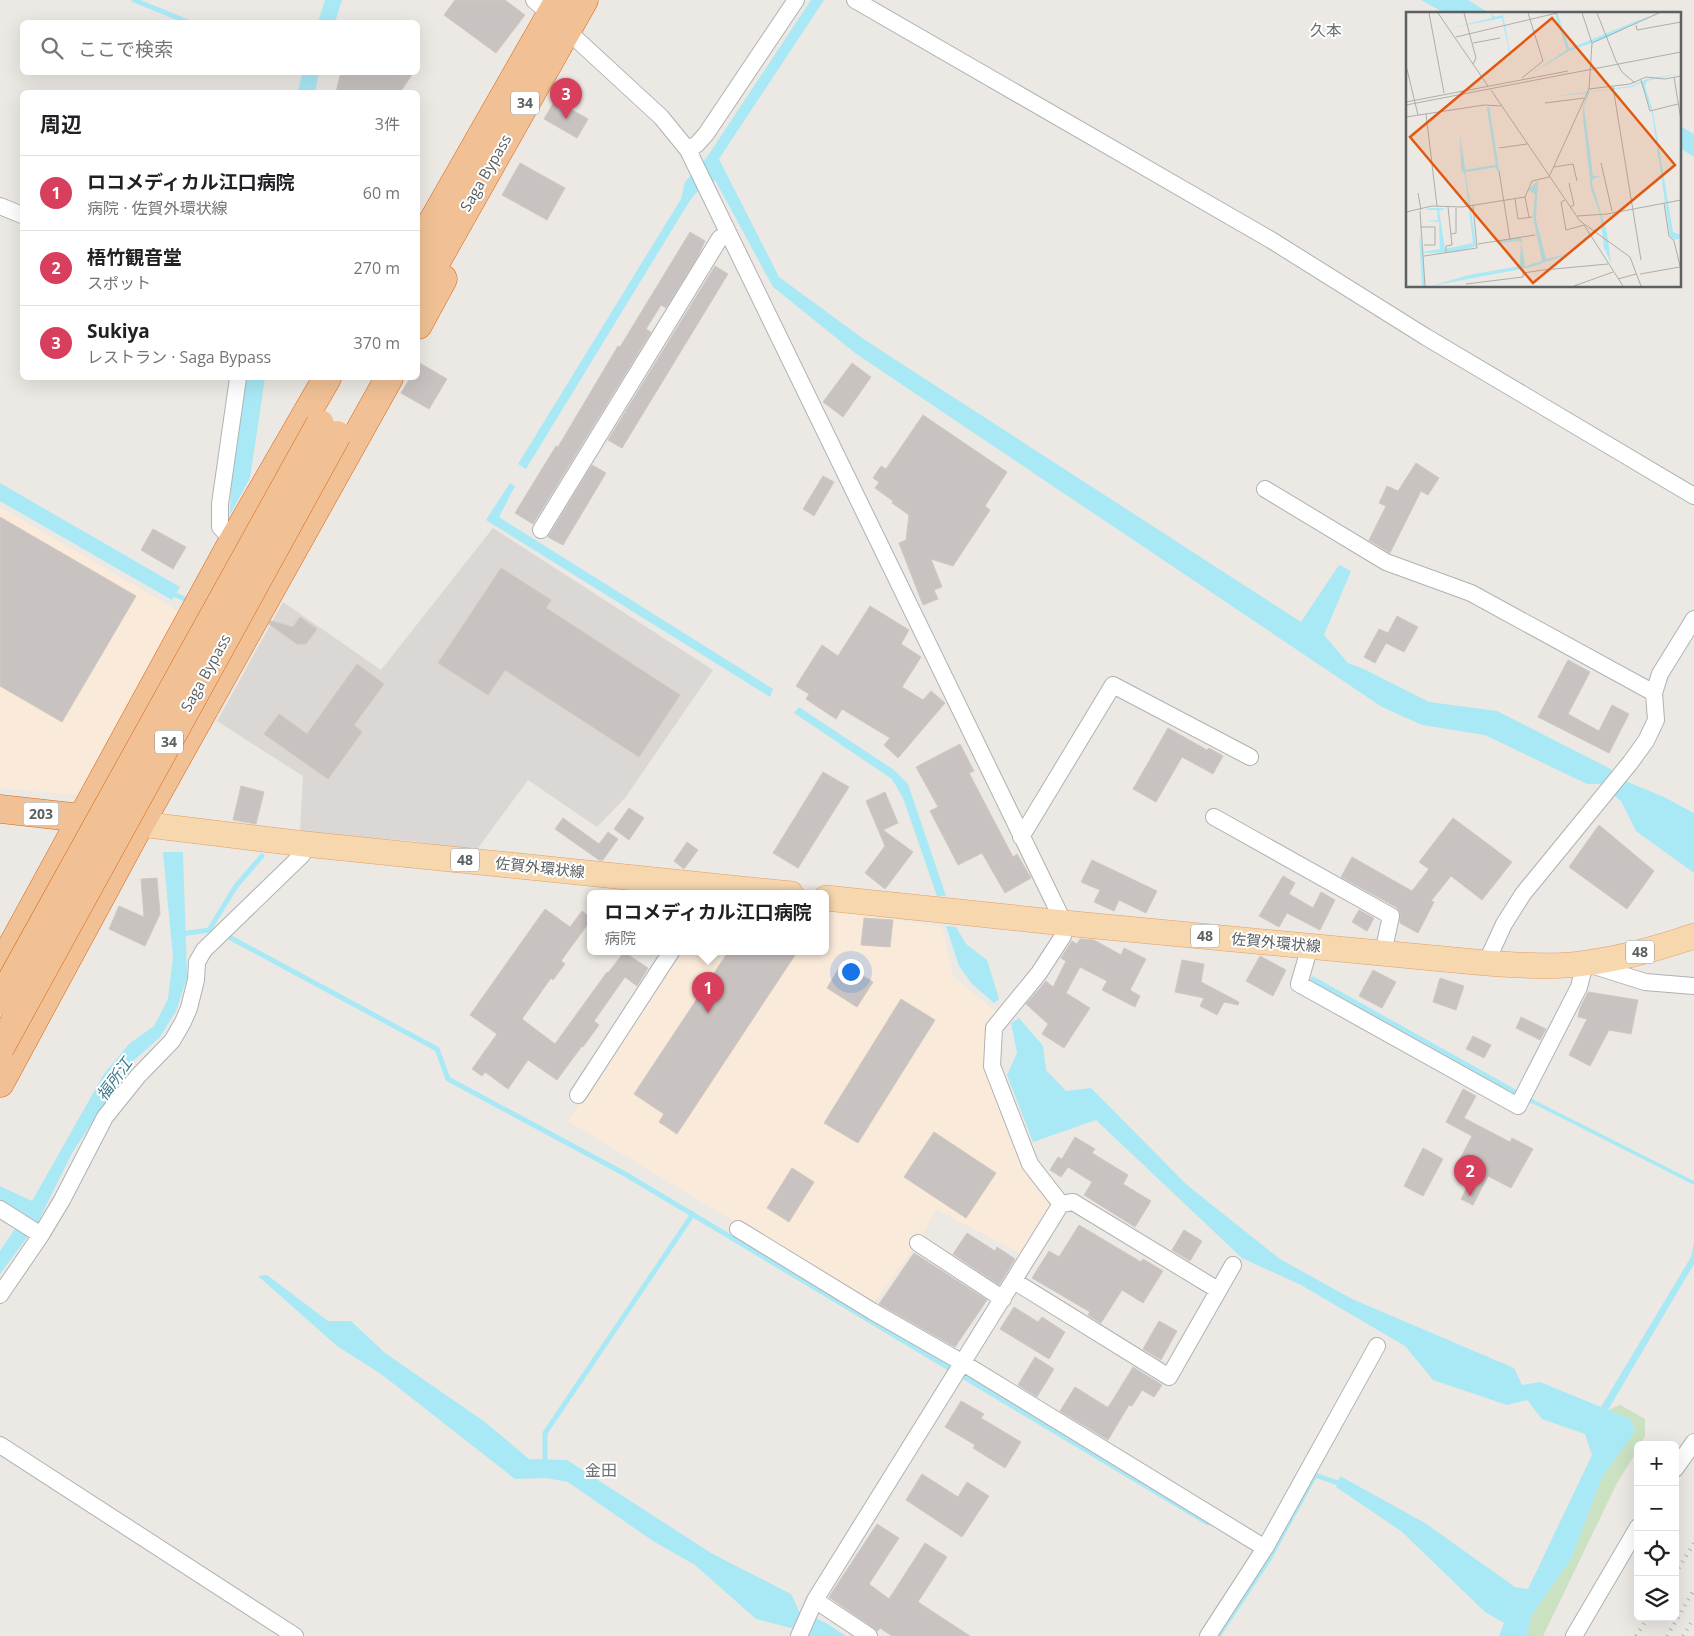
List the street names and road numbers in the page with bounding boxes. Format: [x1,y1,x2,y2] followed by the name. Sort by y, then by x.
[511,92,539,115] road number: 34
[455,130,515,215] street label: Saga Bypass
[176,630,235,715] street label: Saga Bypass
[155,730,183,754] road number: 34
[23,802,58,826] road number: 203
[451,848,479,872] road number: 48
[494,852,586,882] street label: 佐賀外環状線
[1191,924,1219,948] road number: 48
[1230,928,1322,956] street label: 佐賀外環状線
[1626,940,1654,964] road number: 48

